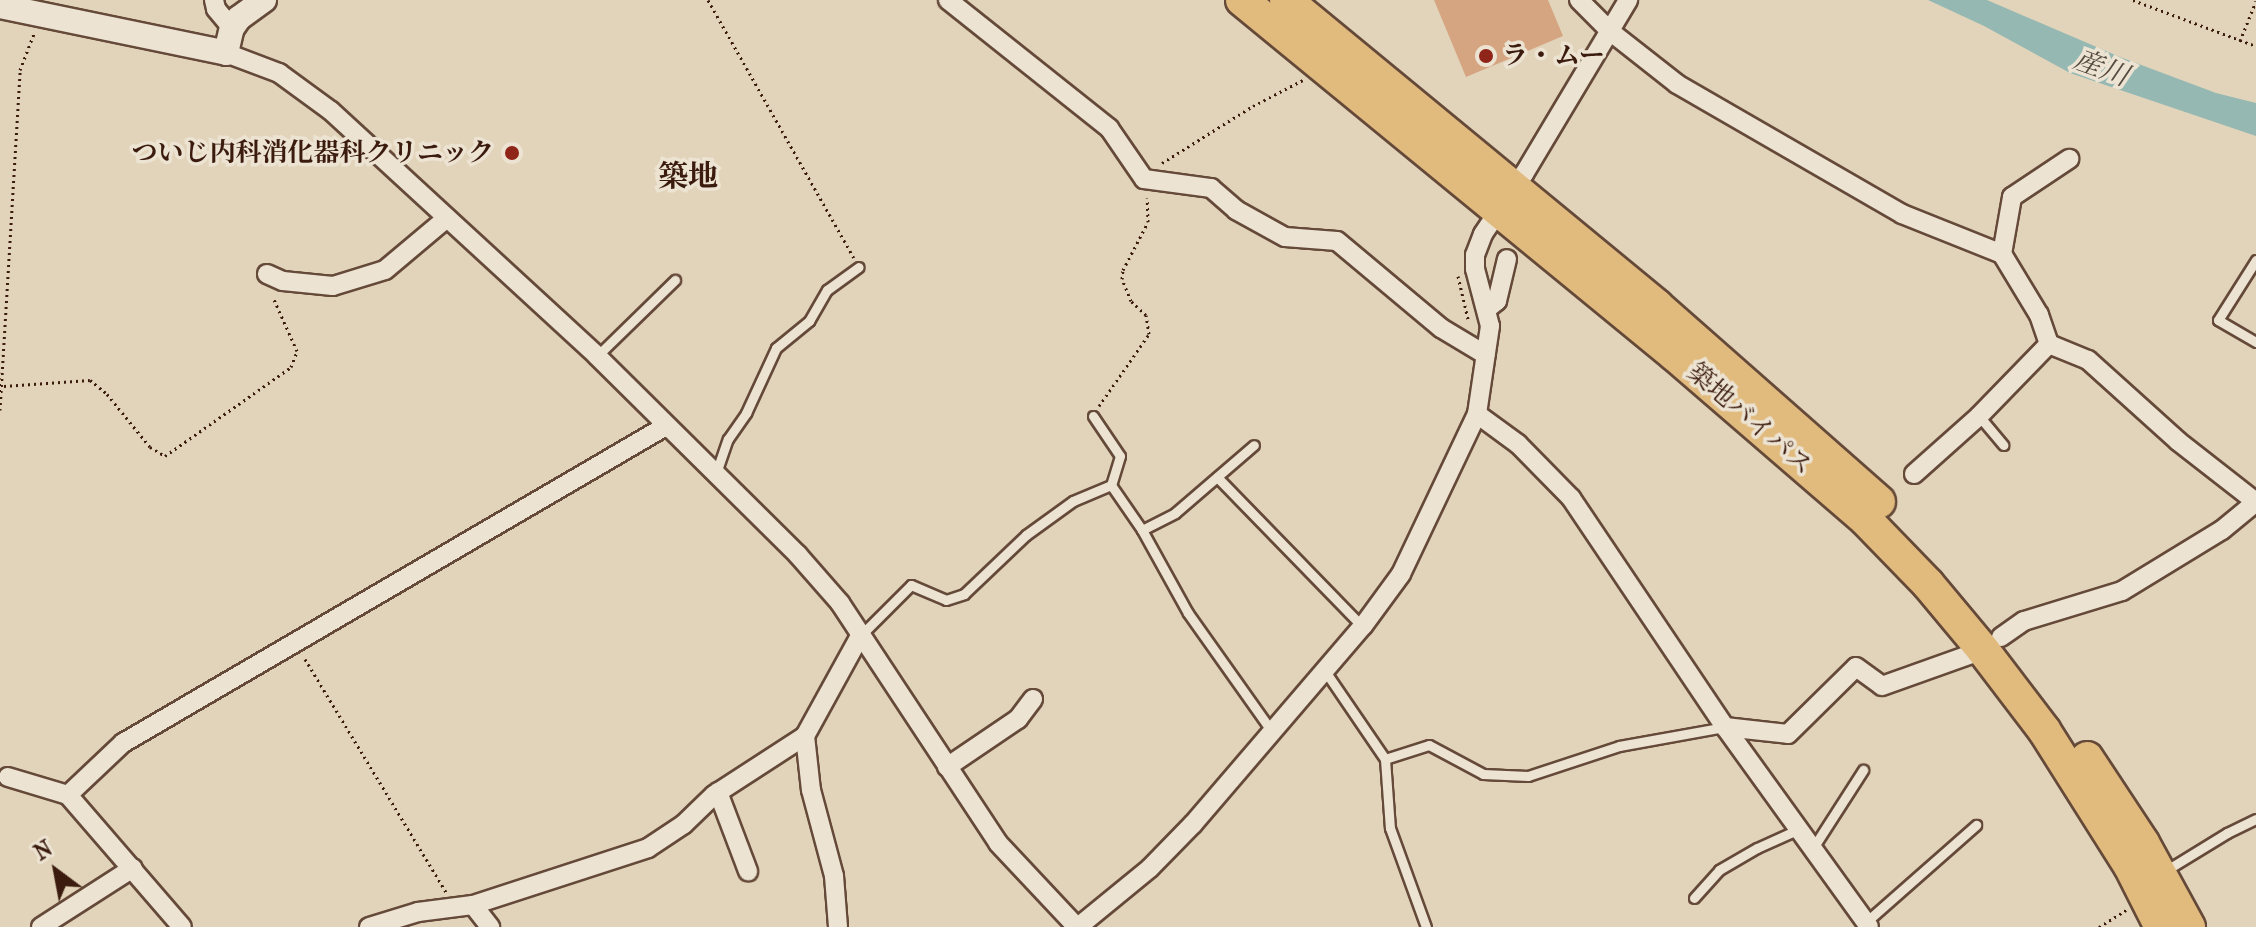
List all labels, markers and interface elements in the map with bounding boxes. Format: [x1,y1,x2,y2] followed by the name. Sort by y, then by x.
[1502,40,1605,72] place label: ラ・ムー
[2069,43,2133,93] water label: 産川
[1477,47,1495,65] marker: ラ・ムー
[130,137,494,169] place label: ついじ内科消化器科クリニック
[501,142,523,164] marker: ついじ内科消化器科クリニック
[658,159,718,195] district label: 築地
[1681,356,1819,482] street label: 築地バイパス
[16,831,96,911] north arrow
[29,835,57,866] text: N

